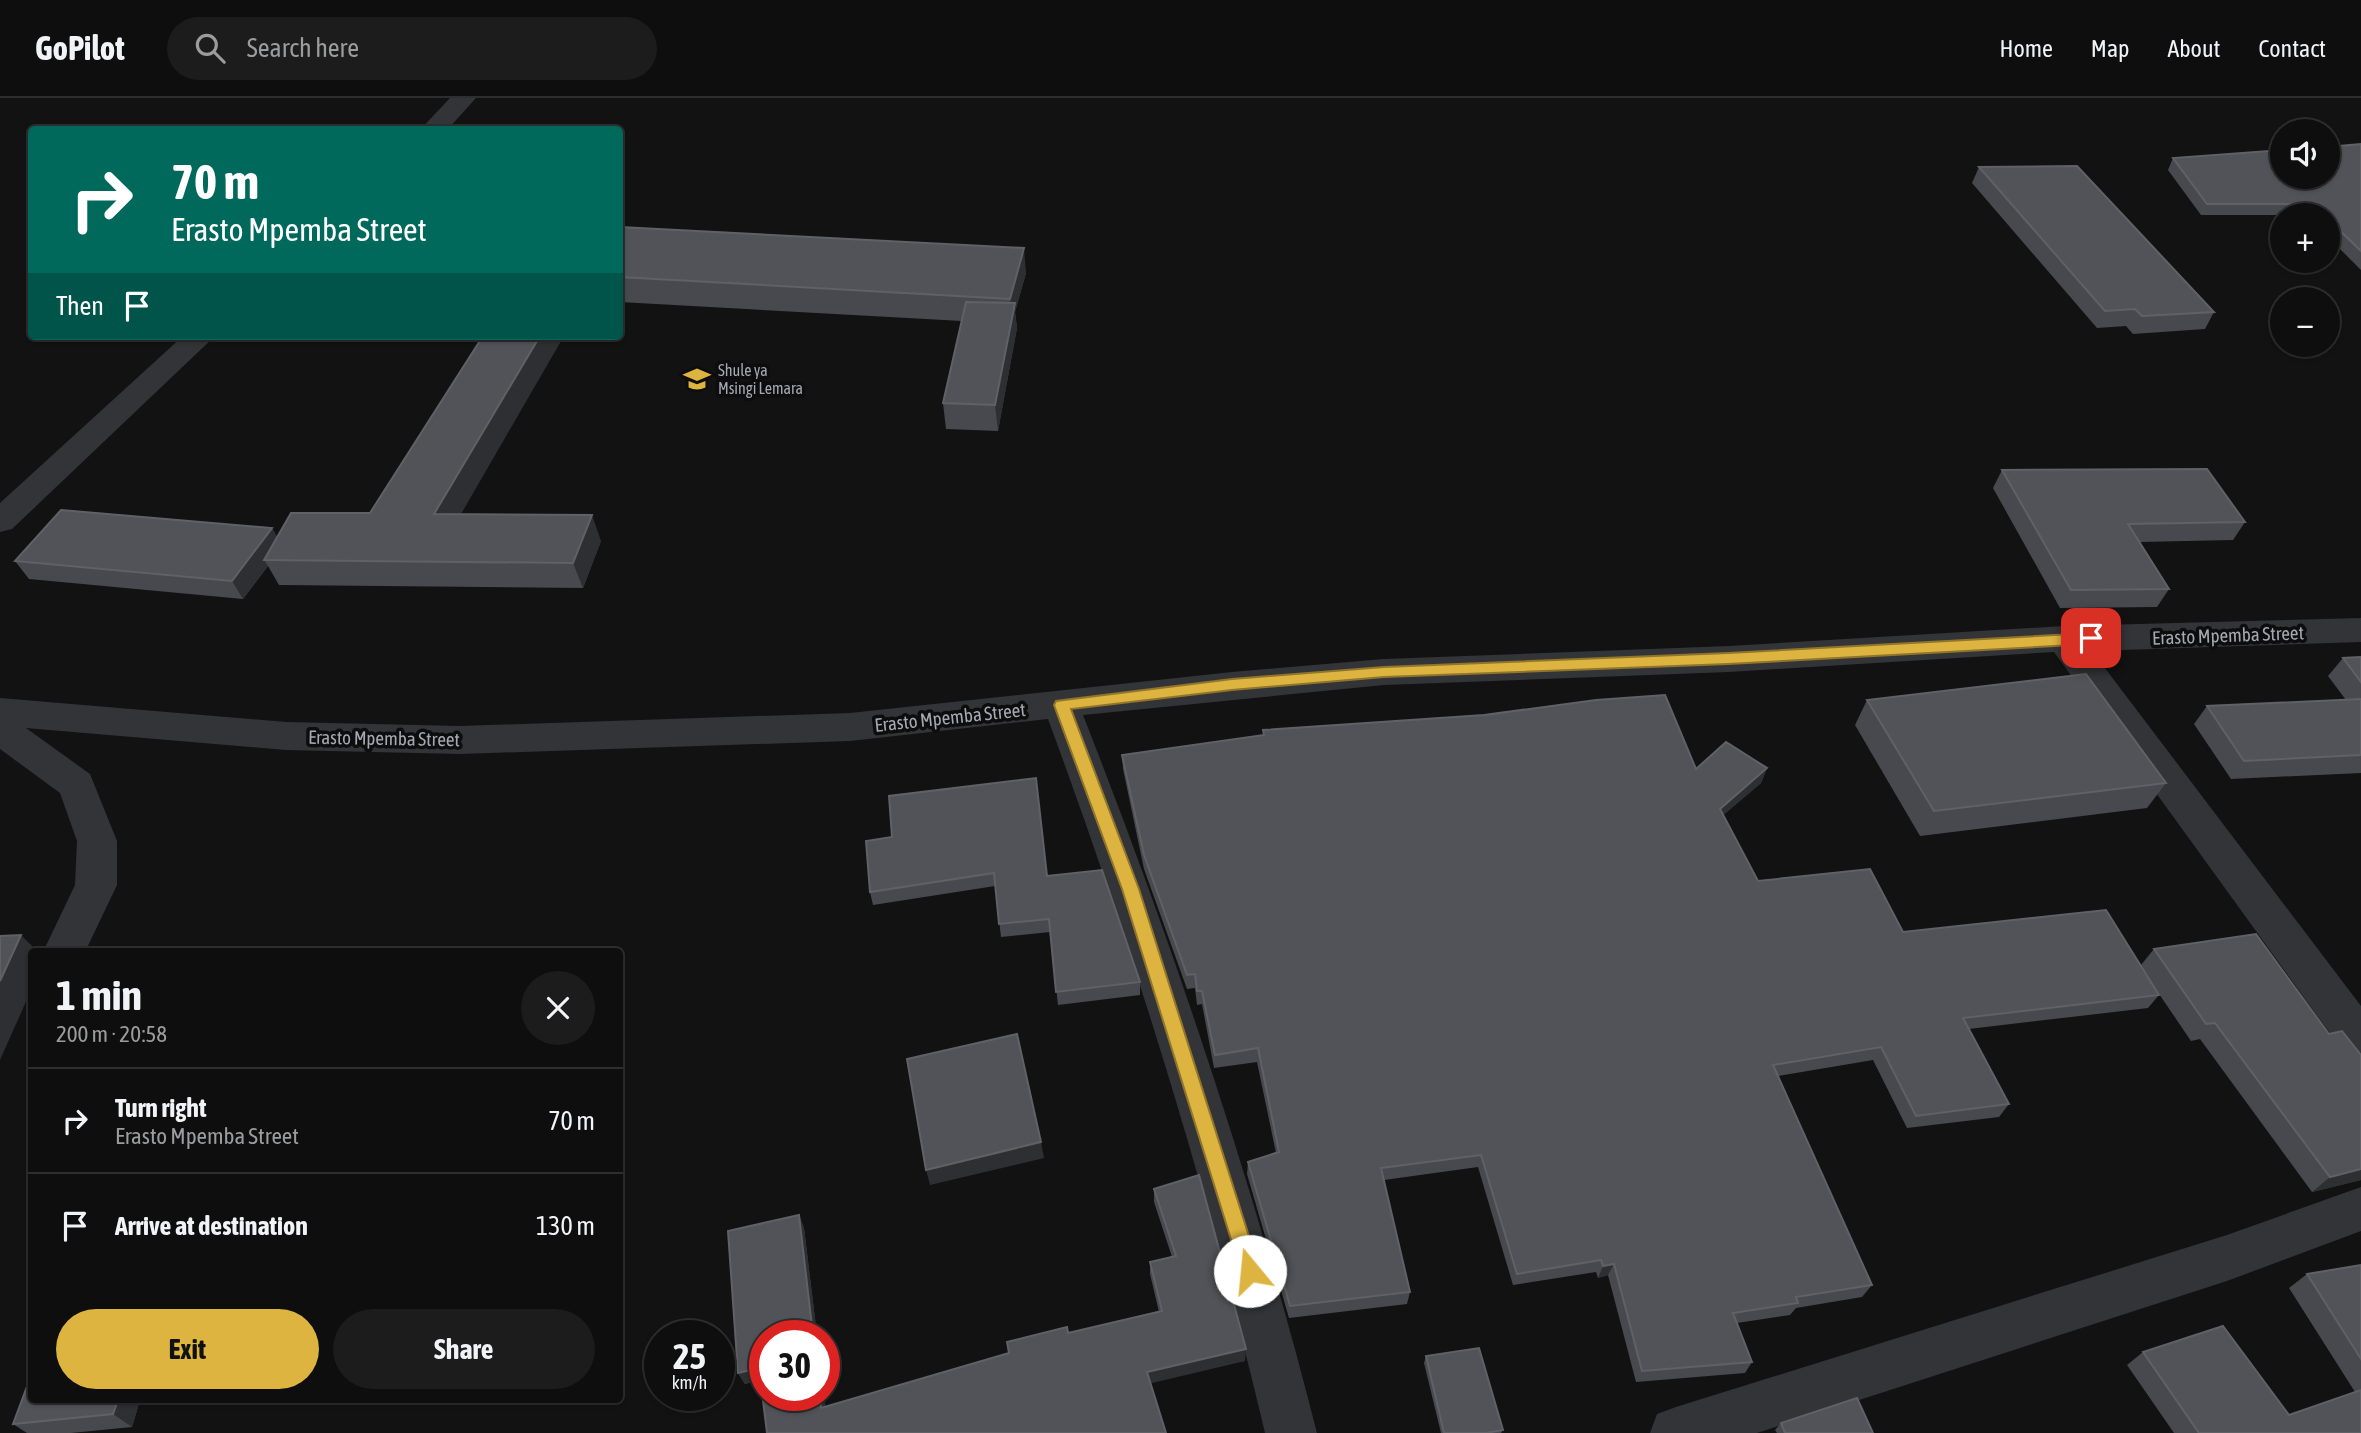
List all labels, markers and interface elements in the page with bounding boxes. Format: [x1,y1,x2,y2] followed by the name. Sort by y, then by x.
[167,17,657,80] search box
[35,29,125,67] text: GoPilot
[191,29,229,67] icon: search
[247,33,359,63] text: Search here
[1999,35,2053,62] text: Home
[2091,35,2129,62] text: Map
[2167,35,2220,62] text: About
[2258,35,2326,62] text: Contact
[2270,119,2340,357] map controls
[2270,119,2340,189] button: sound
[171,153,259,209] text: 70 m
[56,154,147,245] icon: right
[2270,203,2340,273] button: +
[171,211,427,248] text: Erasto Mpemba Street
[118,287,156,325] icon: arrive
[2270,287,2340,357] button: −
[56,291,104,321] text: Then
[718,361,803,398] place label: Shule ya Msingi Lemara
[682,364,712,394] school or university icon: Shule ya Msingi Lemara
[2061,608,2121,668] pin
[2072,619,2110,657] icon: arrive
[2152,621,2304,649] street label: Erasto Mpemba Street
[873,698,1027,736] street label: Erasto Mpemba Street
[308,726,460,750] street label: Erasto Mpemba Street
[56,971,142,1019] text: 1 min
[521,971,595,1045] button: close
[56,1021,167,1047] text: 200 m · 20:58
[115,1093,206,1123] text: Turn right
[56,1102,94,1140] icon: right
[548,1106,595,1136] text: 70 m
[115,1123,299,1149] text: Erasto Mpemba Street
[56,1207,94,1245] icon: arrive
[115,1211,308,1241] text: Arrive at destination
[536,1211,595,1241] text: 130 m
[1213,1234,1287,1308] position arrow
[56,1309,319,1389] button: Exit
[333,1309,595,1389] button: Share
[749,1320,840,1411] speed limit sign: 30
[673,1336,706,1376] text: 25
[672,1372,707,1393] text: km/h

